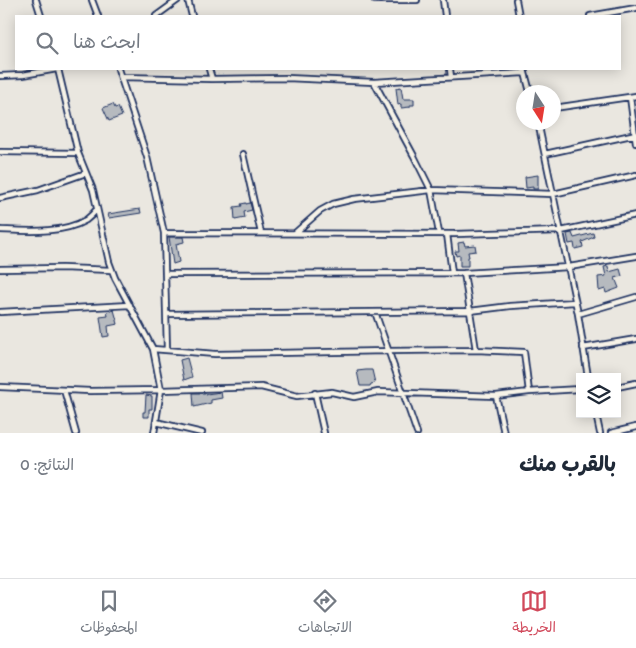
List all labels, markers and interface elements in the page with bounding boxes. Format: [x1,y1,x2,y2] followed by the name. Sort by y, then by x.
[15,15,621,70] search box
[33,29,61,57] icon: search
[73,30,141,53] text: ابحث هنا
[516,85,561,130] north arrow
[576,373,621,418] map controls
[576,373,621,418] button: layers
[519,451,616,476] text: بالقرب منك
[20,455,74,474] text: النتائج: 0
[80,587,138,640] tab: المحفوظات
[298,587,352,640] tab: الاتجاهات
[512,587,556,640] tab: الخريطة

